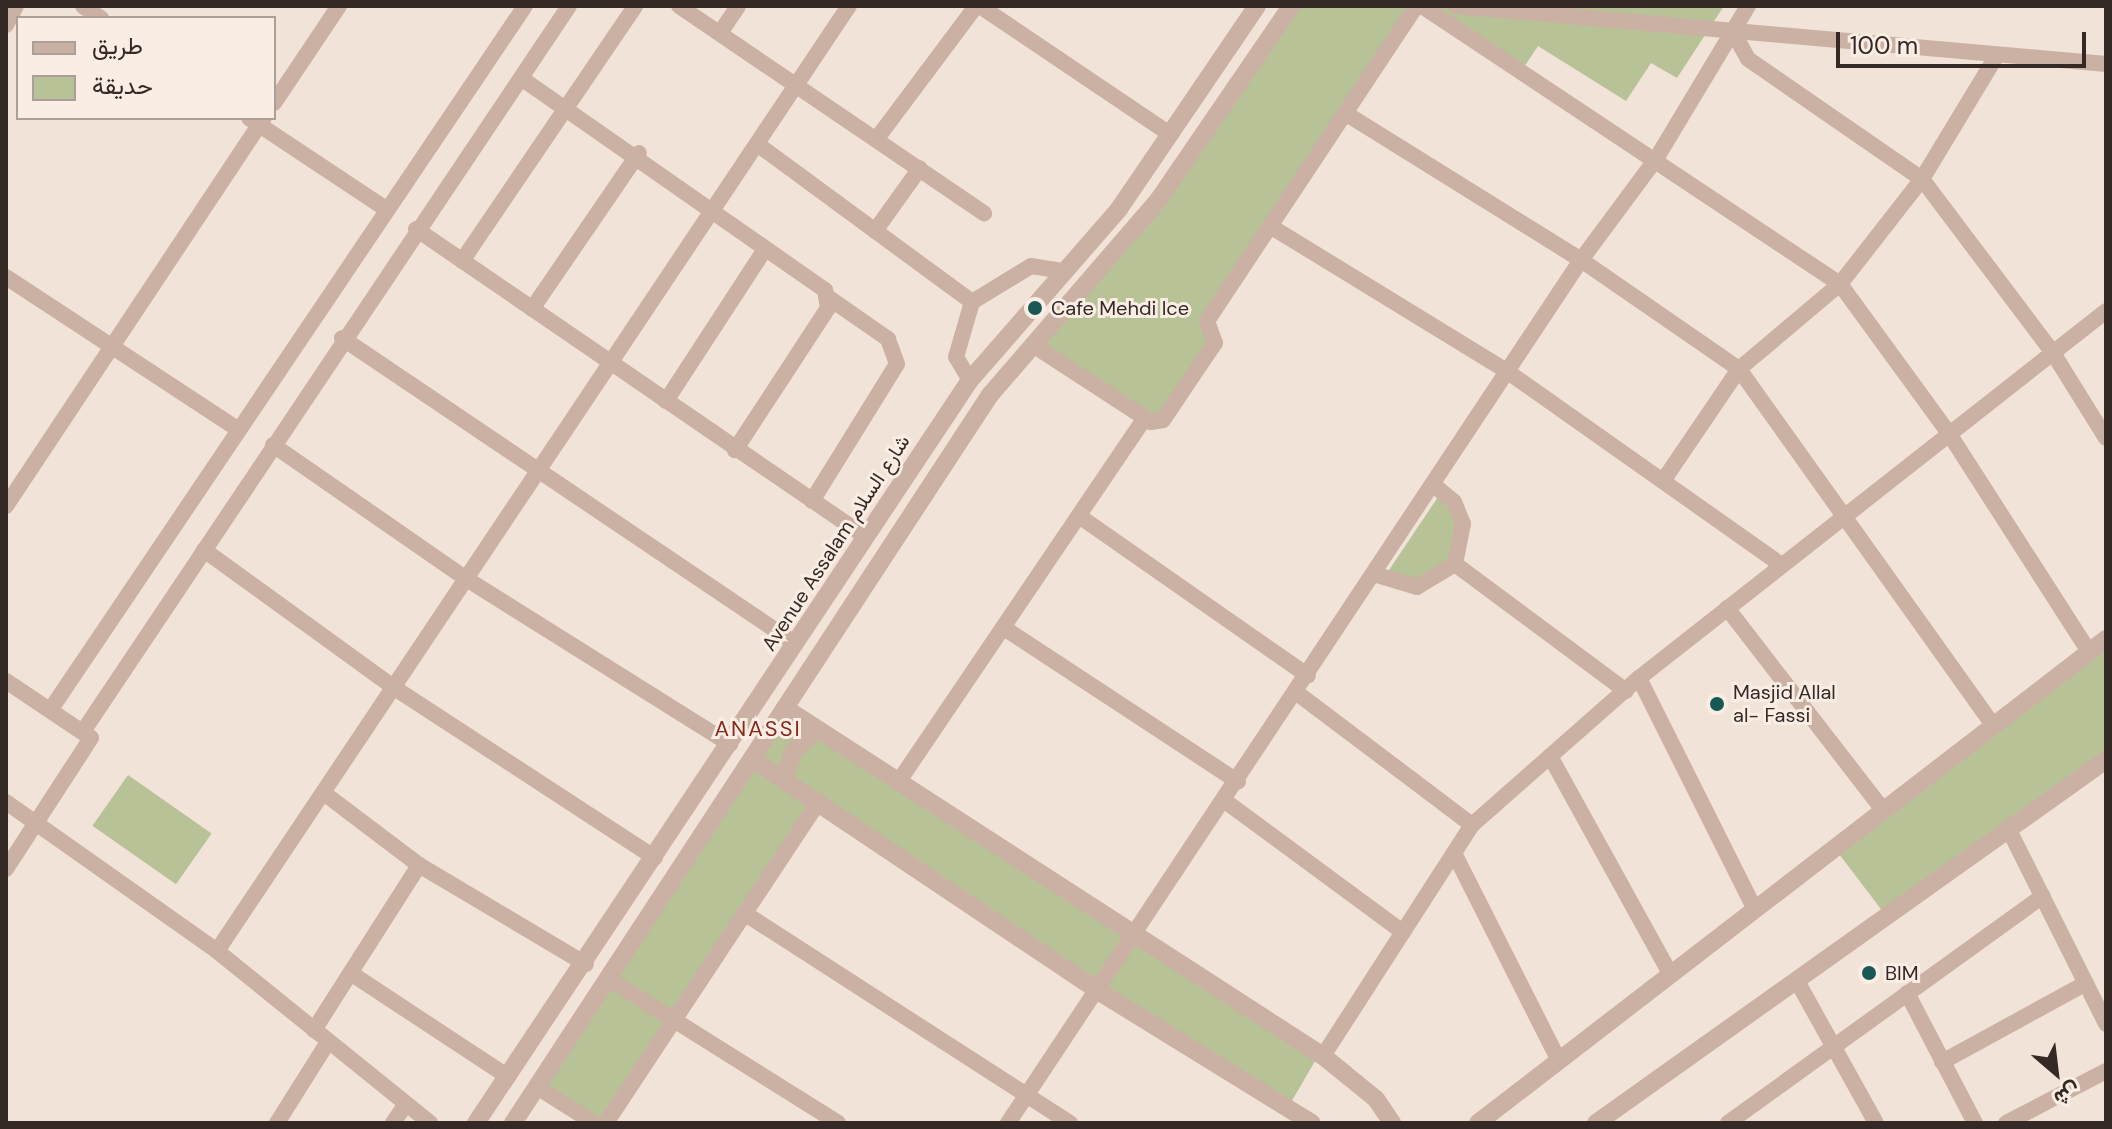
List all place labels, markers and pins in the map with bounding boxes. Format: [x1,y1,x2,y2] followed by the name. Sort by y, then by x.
[1051,296,1189,320] place label: Cafe Mehdi Ice
[1026,299,1044,317] marker: Cafe Mehdi Ice
[1733,680,1836,727] place label: Masjid Allal al- Fassi
[1708,695,1726,713] marker: Masjid Allal al- Fassi
[1885,961,1919,985] place label: BIM
[1860,964,1878,982] marker: BIM

